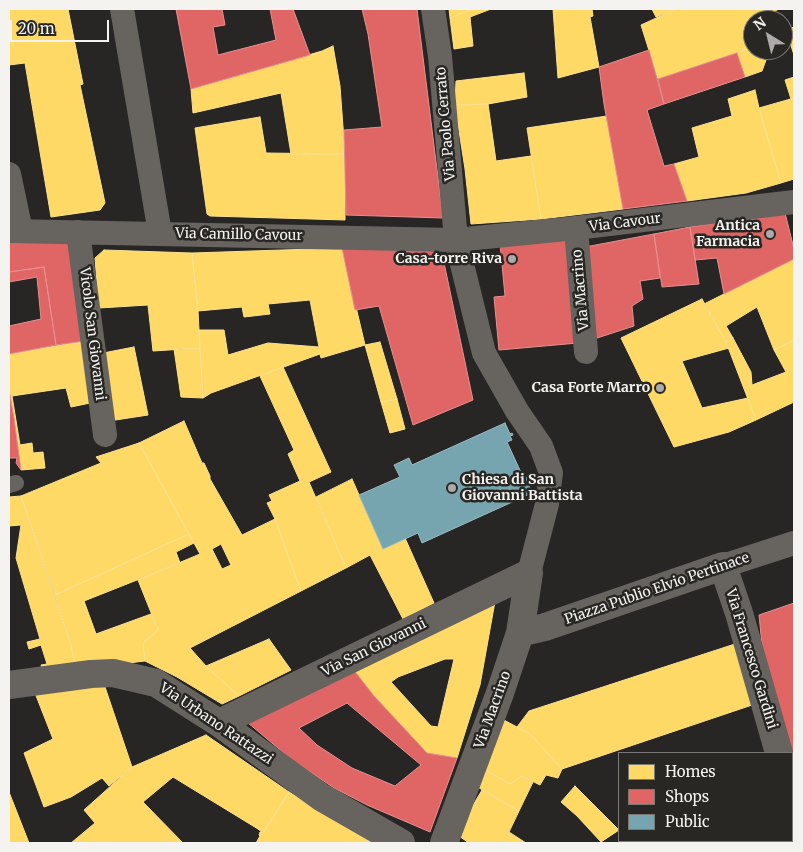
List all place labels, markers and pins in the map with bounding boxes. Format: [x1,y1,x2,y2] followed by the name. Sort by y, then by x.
[696,218,760,250] place label: Antica Farmacia
[764,228,776,240] marker: Antica Farmacia
[395,251,502,267] place label: Casa-torre Riva
[506,253,518,265] marker: Casa-torre Riva
[532,380,650,396] place label: Casa Forte Marro
[654,382,666,394] marker: Casa Forte Marro
[462,472,583,504] place label: Chiesa di San Giovanni Battista
[446,482,458,494] marker: Chiesa di San Giovanni Battista

